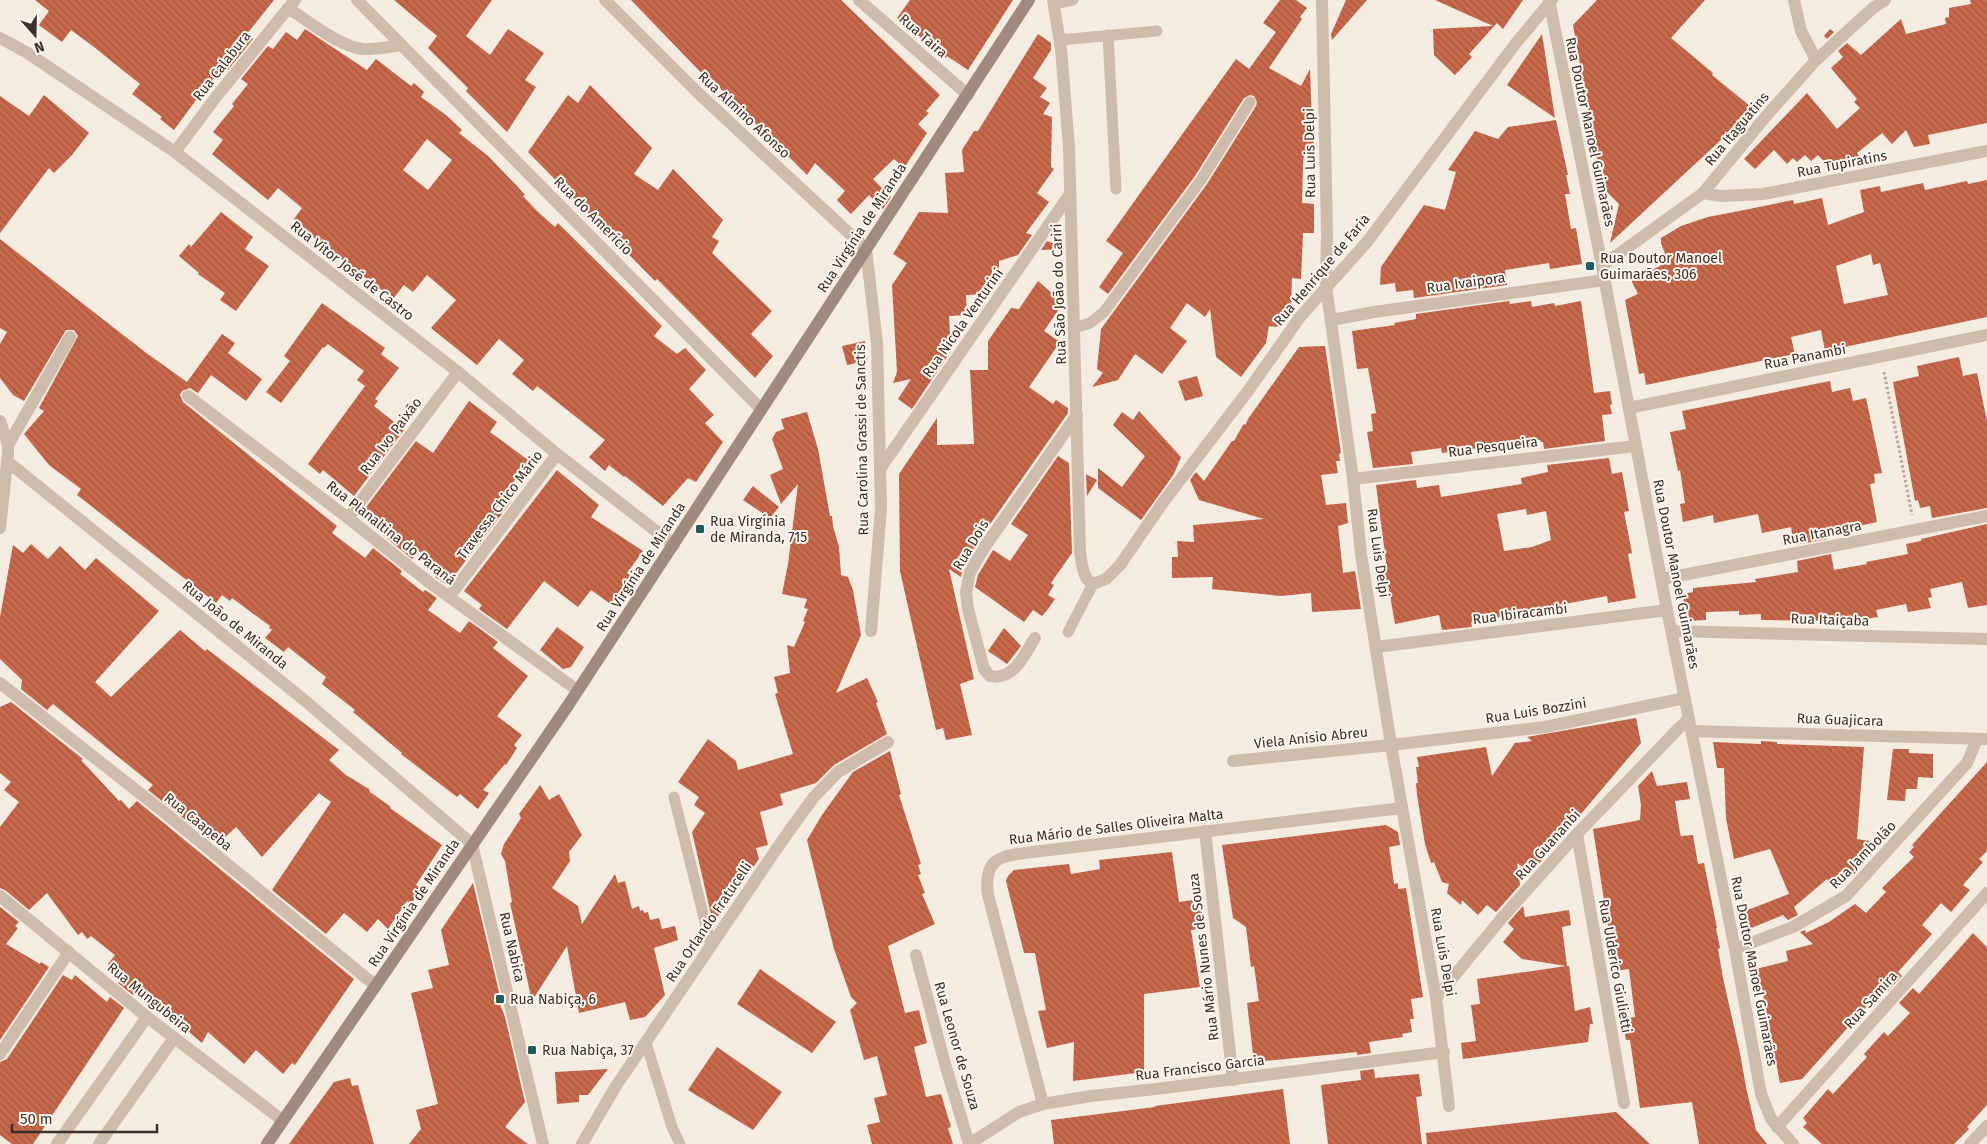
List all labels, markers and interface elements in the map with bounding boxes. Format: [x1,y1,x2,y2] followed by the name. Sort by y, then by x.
[10,10,60,60] north arrow
[895,10,951,62] street label: Rua Taira
[190,28,254,104] street label: Rua Calabura
[1562,36,1618,229] street label: Rua Doutor Manoel Guimarães
[32,37,47,56] text: N
[694,68,794,162] street label: Rua Almino Afonso
[1701,88,1773,169] street label: Rua Itaguatins
[1301,108,1319,198] street label: Rua Luis Delpi
[1796,147,1889,181] street label: Rua Tupiratins
[814,160,910,296] street label: Rua Virgínia de Miranda
[550,173,636,259] street label: Rua do Amerício
[1270,211,1374,329] street label: Rua Henrique de Faria
[287,218,417,324] street label: Rua Vítor José de Castro
[1048,223,1070,365] street label: Rua São João do Cariri
[1600,250,1722,283] place label: Rua Doutor Manoel Guimarães, 306
[1584,260,1596,272] marker: Rua Doutor Manoel Guimarães, 306
[919,265,1007,381] street label: Rua Nicola Venturini
[1426,269,1506,297] street label: Rua Ivaipora
[1763,341,1847,373] street label: Rua Panambi
[852,344,872,536] street label: Rua Carolina Grassi de Sanctis
[356,394,426,478] street label: Rua Ivo Paixão
[1447,433,1539,461] street label: Rua Pesqueira
[454,447,546,563] street label: Travessa Chico Mário
[323,477,459,589] street label: Rua Planaltina do Paraná
[1649,478,1703,671] street label: Rua Doutor Manoel Guimarães
[593,499,689,635] street label: Rua Virgínia de Miranda
[1363,507,1393,599] street label: Rua Luis Delpi
[710,513,807,546] place label: Rua Virgínia de Miranda, 715
[949,516,993,573] street label: Rua Dois
[1781,517,1863,549] street label: Rua Itanagra
[694,523,706,535] marker: Rua Virgínia de Miranda, 715
[179,577,291,673] street label: Rua João de Miranda
[1472,600,1568,628] street label: Rua Ibiracambi
[1790,610,1870,630] street label: Rua Itaiçaba
[1484,695,1588,727] street label: Rua Luis Bozzini
[1796,710,1884,730] street label: Rua Guajicara
[1253,724,1369,752] street label: Viela Anísio Abreu
[161,789,235,855] street label: Rua Caapeba
[1008,805,1224,849] street label: Rua Mário de Salles Oliveira Malta
[1512,806,1584,884] street label: Rua Guananbi
[1826,817,1900,893] street label: Rua Jambolão
[365,836,463,970] street label: Rua Virgínia de Miranda
[662,859,756,985] street label: Rua Orlando Fratucelli
[1185,872,1223,1042] street label: Rua Mário Nunes de Souza
[1727,875,1781,1068] street label: Rua Doutor Manoel Guimarães
[1595,898,1635,1034] street label: Rua Ulderico Giulietti
[1427,906,1459,998] street label: Rua Luis Delpi
[496,910,528,984] street label: Rua Nabica
[104,959,194,1037] street label: Rua Mungubeira
[1841,968,1901,1032] street label: Rua Samira
[930,980,984,1112] street label: Rua Leonor de Souza
[510,991,596,1008] place label: Rua Nabiça, 6
[494,993,506,1005] marker: Rua Nabiça, 6
[542,1042,634,1059] place label: Rua Nabiça, 37
[526,1044,538,1056] marker: Rua Nabiça, 37
[1134,1052,1266,1084] street label: Rua Francisco Garcia
[12,1102,158,1134] scale bar
[20,1110,53,1128] text: 50 m

